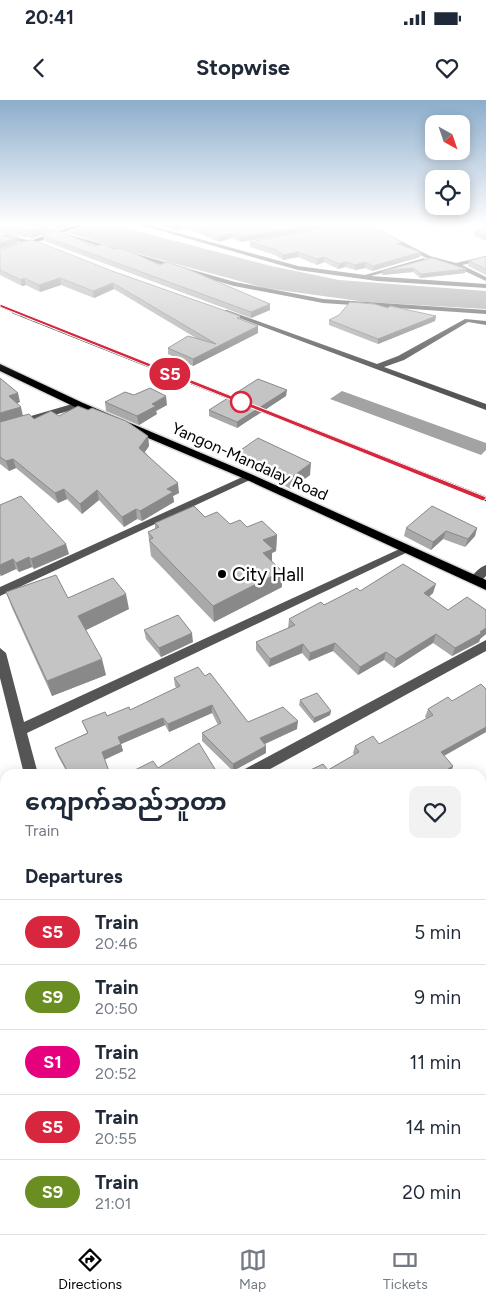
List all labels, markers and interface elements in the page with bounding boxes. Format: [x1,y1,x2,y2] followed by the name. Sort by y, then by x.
[25,6,74,29] text: 20:41
[25,54,53,82] icon: back
[196,54,290,81] text: Stopwise
[433,54,461,82] icon: heart
[425,115,470,160] north arrow
[425,115,470,215] map controls
[425,170,470,215] button: locate
[148,358,192,390] line badge: S5
[159,363,181,385] text: S5
[230,391,252,413] unlabelled marker
[169,418,331,505] street label: Yangon-Mandalay Road
[232,563,304,586] place label: City Hall
[216,568,228,580] marker: City Hall
[409,786,461,838] button: heart
[25,787,227,816] text: ကျောက်ဆည်ဘူတာ
[25,821,59,840] text: Train
[25,865,123,888] text: Departures
[95,911,138,934] text: Train
[42,921,63,943] text: S5
[414,921,461,944] text: 5 min
[95,934,137,953] text: 20:46
[95,976,138,999] text: Train
[42,986,63,1008] text: S9
[414,986,461,1009] text: 9 min
[95,999,138,1018] text: 20:50
[95,1041,138,1064] text: Train
[43,1051,62,1073] text: S1
[409,1051,461,1074] text: 11 min
[95,1064,136,1083] text: 20:52
[95,1106,138,1129] text: Train
[42,1116,63,1138] text: S5
[405,1116,461,1139] text: 14 min
[95,1129,137,1148] text: 20:55
[95,1171,138,1194] text: Train
[42,1181,63,1203] text: S9
[402,1181,461,1204] text: 20 min
[95,1194,131,1213] text: 21:01
[58,1246,122,1293] tab: Directions
[239,1246,267,1293] tab: Map
[383,1246,428,1293] tab: Tickets

